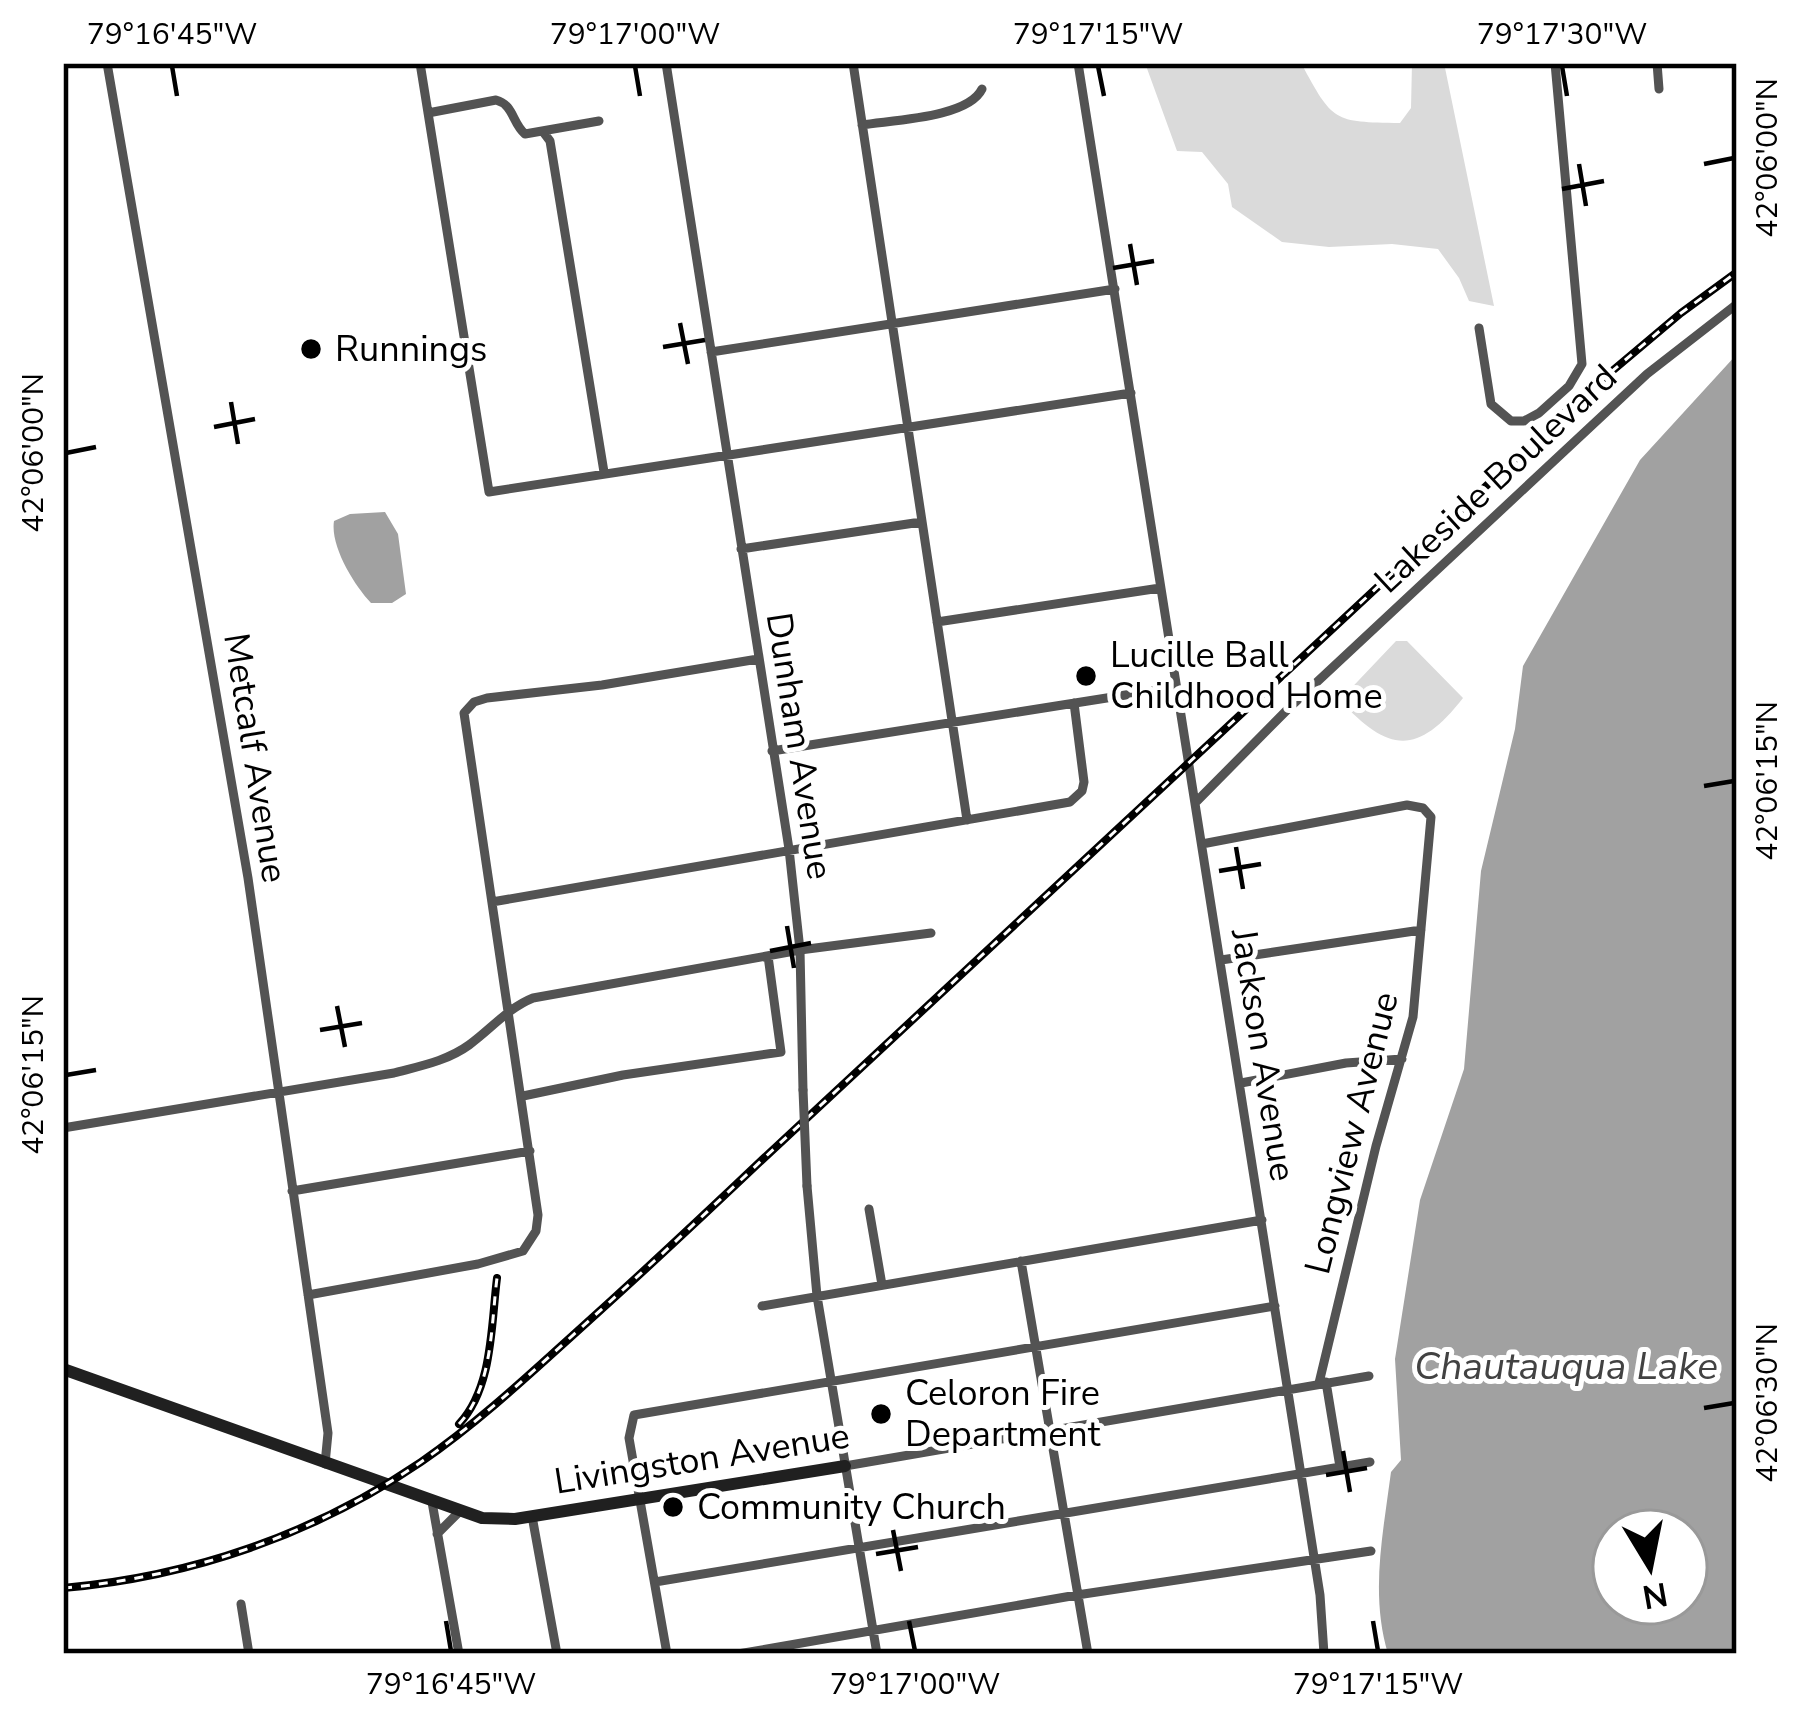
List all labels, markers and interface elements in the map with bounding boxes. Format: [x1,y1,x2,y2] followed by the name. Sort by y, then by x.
[87,14,257,55] text: 79°16'45"W
[550,14,720,55] text: 79°17'00"W
[1013,14,1183,55] text: 79°17'15"W
[1477,14,1647,55] text: 79°17'30"W
[1747,78,1788,238] text: 42°06'00"N
[335,325,487,374] place label: Runnings
[298,336,324,362] marker: Runnings
[1364,354,1628,604] street label: Lakeside Boulevard
[13,373,54,533] text: 42°06'00"N
[754,609,844,883] street label: Dunham Avenue
[211,630,299,886] street label: Metcalf Avenue
[1110,631,1383,721] place label: Lucille Ball Childhood Home
[1073,663,1099,689] marker: Lucille Ball Childhood Home
[1747,701,1788,861] text: 42°06'15"N
[1219,924,1307,1185] street label: Jackson Avenue
[1293,987,1411,1279] street label: Longview Avenue
[13,995,54,1155] text: 42°06'15"N
[1747,1323,1788,1483] text: 42°06'30"N
[1414,1340,1718,1393] water label: Chautauqua Lake
[905,1369,1101,1459] place label: Celoron Fire Department
[868,1401,894,1427] marker: Celoron Fire Department
[551,1411,853,1507] street label: Livingston Avenue
[697,1483,1006,1532] place label: Community Church
[660,1494,686,1520] marker: Community Church
[1590,1507,1710,1627] north arrow
[1639,1571,1671,1619] text: N
[366,1664,536,1705] text: 79°16'45"W
[830,1664,1000,1705] text: 79°17'00"W
[1293,1664,1463,1705] text: 79°17'15"W

